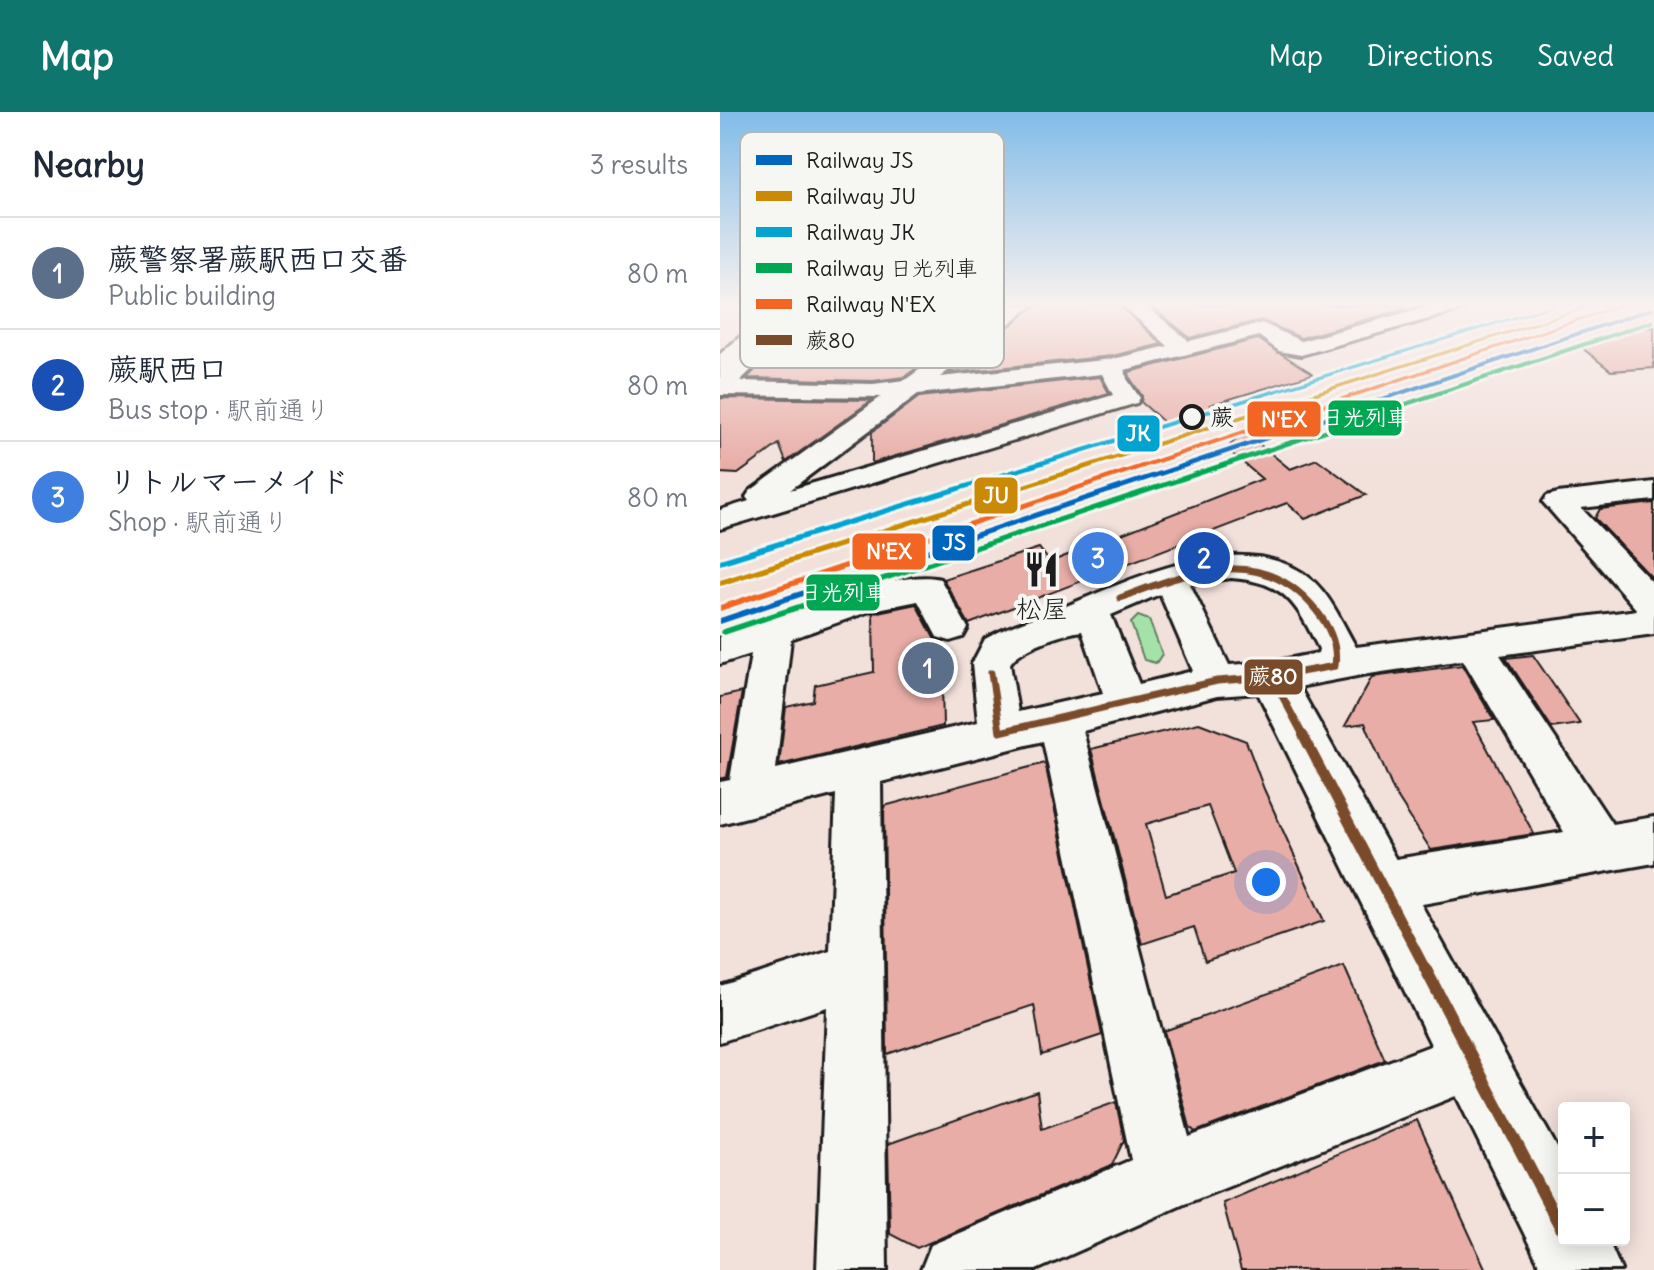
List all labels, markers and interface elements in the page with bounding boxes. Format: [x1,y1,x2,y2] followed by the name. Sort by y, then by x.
[40,33,114,80] text: Map
[1268,38,1323,74] text: Map
[1367,38,1493,74] text: Directions
[1537,38,1614,74] text: Saved
[740,132,1004,368] legend
[32,143,145,186] text: Nearby
[806,146,914,174] text: Railway JS
[590,148,688,181] text: 3 results
[806,182,916,210] text: Railway JU
[806,218,915,246] text: Railway JK
[108,240,408,278] text: 蕨警察署蕨駅西口交番
[806,254,978,282] text: Railway 日光列車
[53,257,63,290] text: 1
[627,257,688,290] text: 80 m
[108,279,276,312] text: Public building
[806,290,936,318] text: Railway N'EX
[806,326,855,354] text: 蕨80
[108,350,228,388] text: 蕨駅西口
[51,369,65,402] text: 2
[627,369,688,402] text: 80 m
[108,393,330,426] text: Bus stop · 駅前通り
[1327,399,1403,437] line badge: 日光列車
[1246,400,1322,438] line badge: N'EX
[1211,403,1233,431] place label: 蕨
[1321,403,1409,431] text: 日光列車
[1180,405,1204,429] marker: 蕨
[1261,405,1307,433] text: N'EX
[1116,414,1161,453] line badge: JK
[1125,419,1151,447] text: JK
[108,462,350,500] text: リトルマーメイド
[973,476,1019,515] line badge: JU
[51,481,65,514] text: 3
[627,481,688,514] text: 80 m
[983,481,1009,509] text: JU
[108,505,289,538] text: Shop · 駅前通り
[931,524,976,562] line badge: JS
[942,528,966,556] text: JS
[1072,528,1124,588] pin: 3
[1178,528,1230,588] pin: 2
[851,532,927,571] line badge: N'EX
[866,537,912,565] text: N'EX
[1023,550,1061,588] restaurant icon: 松屋
[805,573,881,612] line badge: 日光列車
[799,578,887,606] text: 日光列車
[1016,592,1068,625] place label: 松屋
[902,638,954,698] pin: 1
[1243,658,1304,696] line badge: 蕨80
[1248,662,1298,690] text: 蕨80
[1246,862,1286,902] your location
[1558,1102,1630,1246] map controls
[1558,1102,1630,1174] button: +
[1558,1174,1630,1246] button: −

